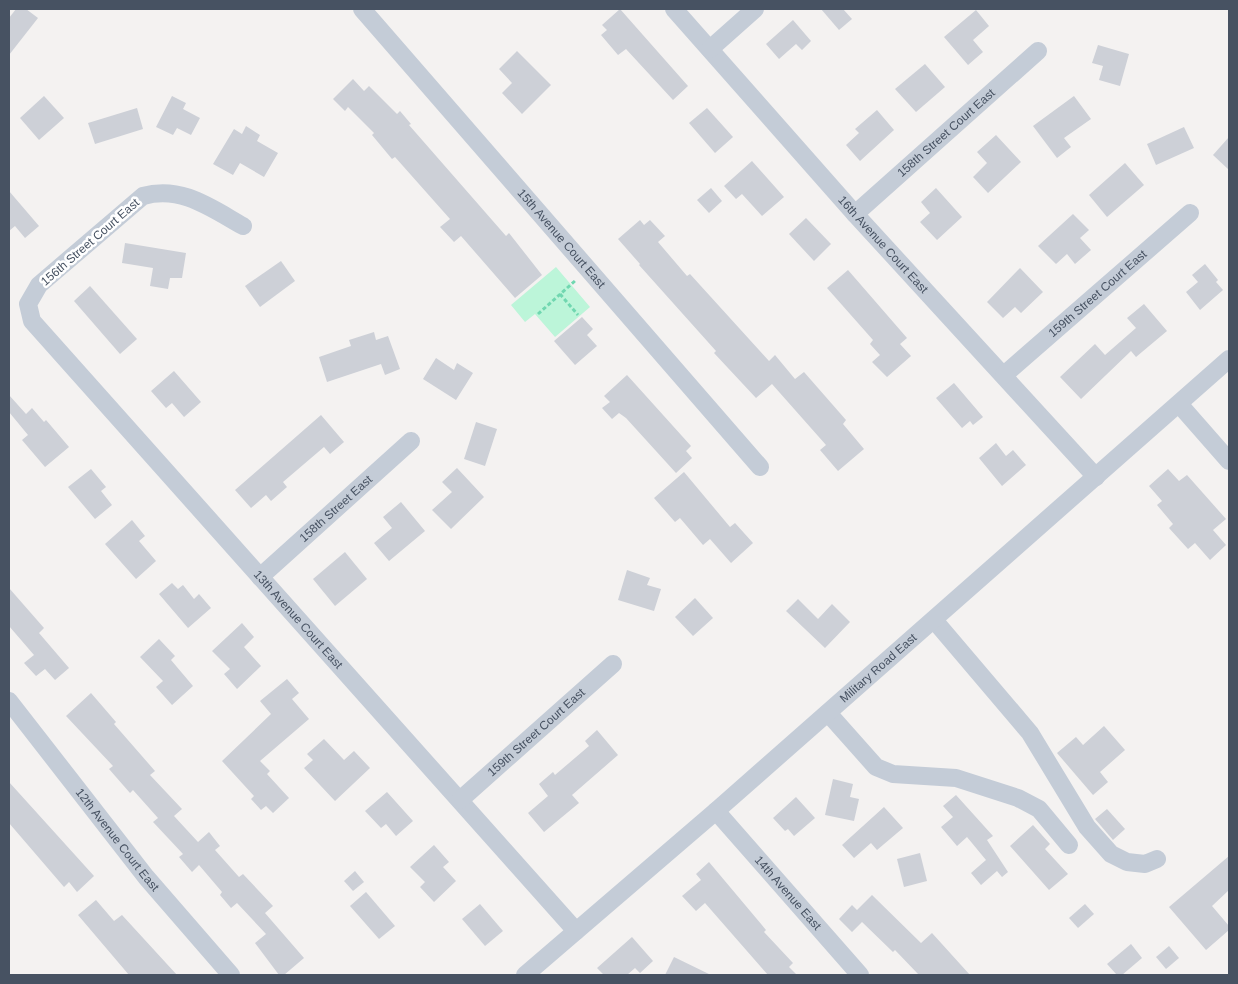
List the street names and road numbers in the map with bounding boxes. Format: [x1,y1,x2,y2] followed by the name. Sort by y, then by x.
[895,85,998,180] street label: 158th Street Court East
[515,186,609,291] street label: 15th Avenue Court East
[835,193,931,297] street label: 16th Avenue Court East
[38,195,142,288] street label: 156th Street Court East
[1046,247,1150,340] street label: 159th Street Court East
[297,472,375,545] street label: 158th Street East
[251,568,346,672] street label: 13th Avenue Court East
[837,630,920,706] street label: Military Road East
[485,685,588,779] street label: 159th Street Court East
[73,786,162,894] street label: 12th Avenue Court East
[752,853,825,933] street label: 14th Avenue East

